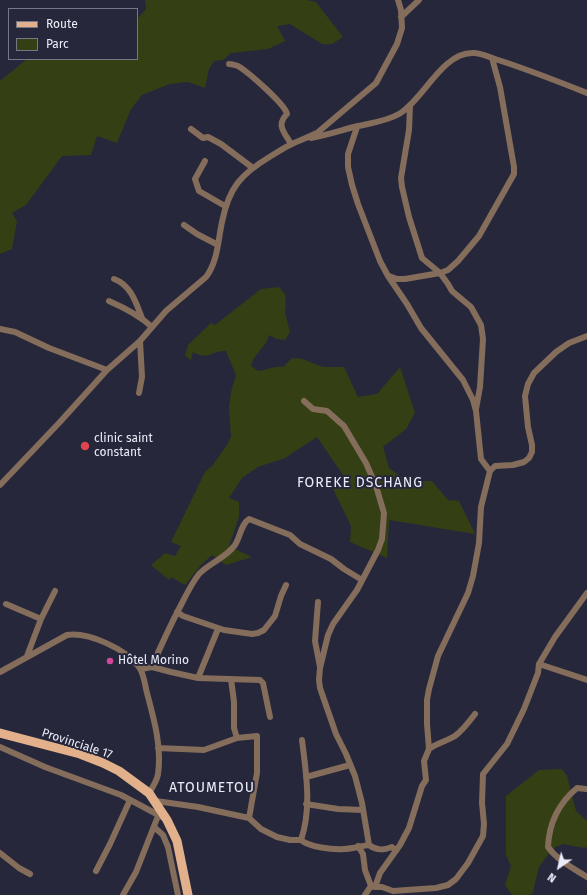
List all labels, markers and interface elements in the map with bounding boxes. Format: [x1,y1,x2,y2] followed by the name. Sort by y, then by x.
[8,8,138,60] legend
[46,17,78,31] text: Route
[46,37,69,51] text: Parc
[94,432,153,460] place label: clinic saint constant
[79,440,91,452] marker: clinic saint constant
[297,475,423,491] district label: FOREKE DSCHANG
[118,654,189,668] place label: Hôtel Morino
[105,656,115,666] marker: Hôtel Morino
[40,726,114,762] street label: Provinciale 17
[169,780,255,796] district label: ATOUMETOU
[539,847,579,887] north arrow
[545,870,559,885] text: N

